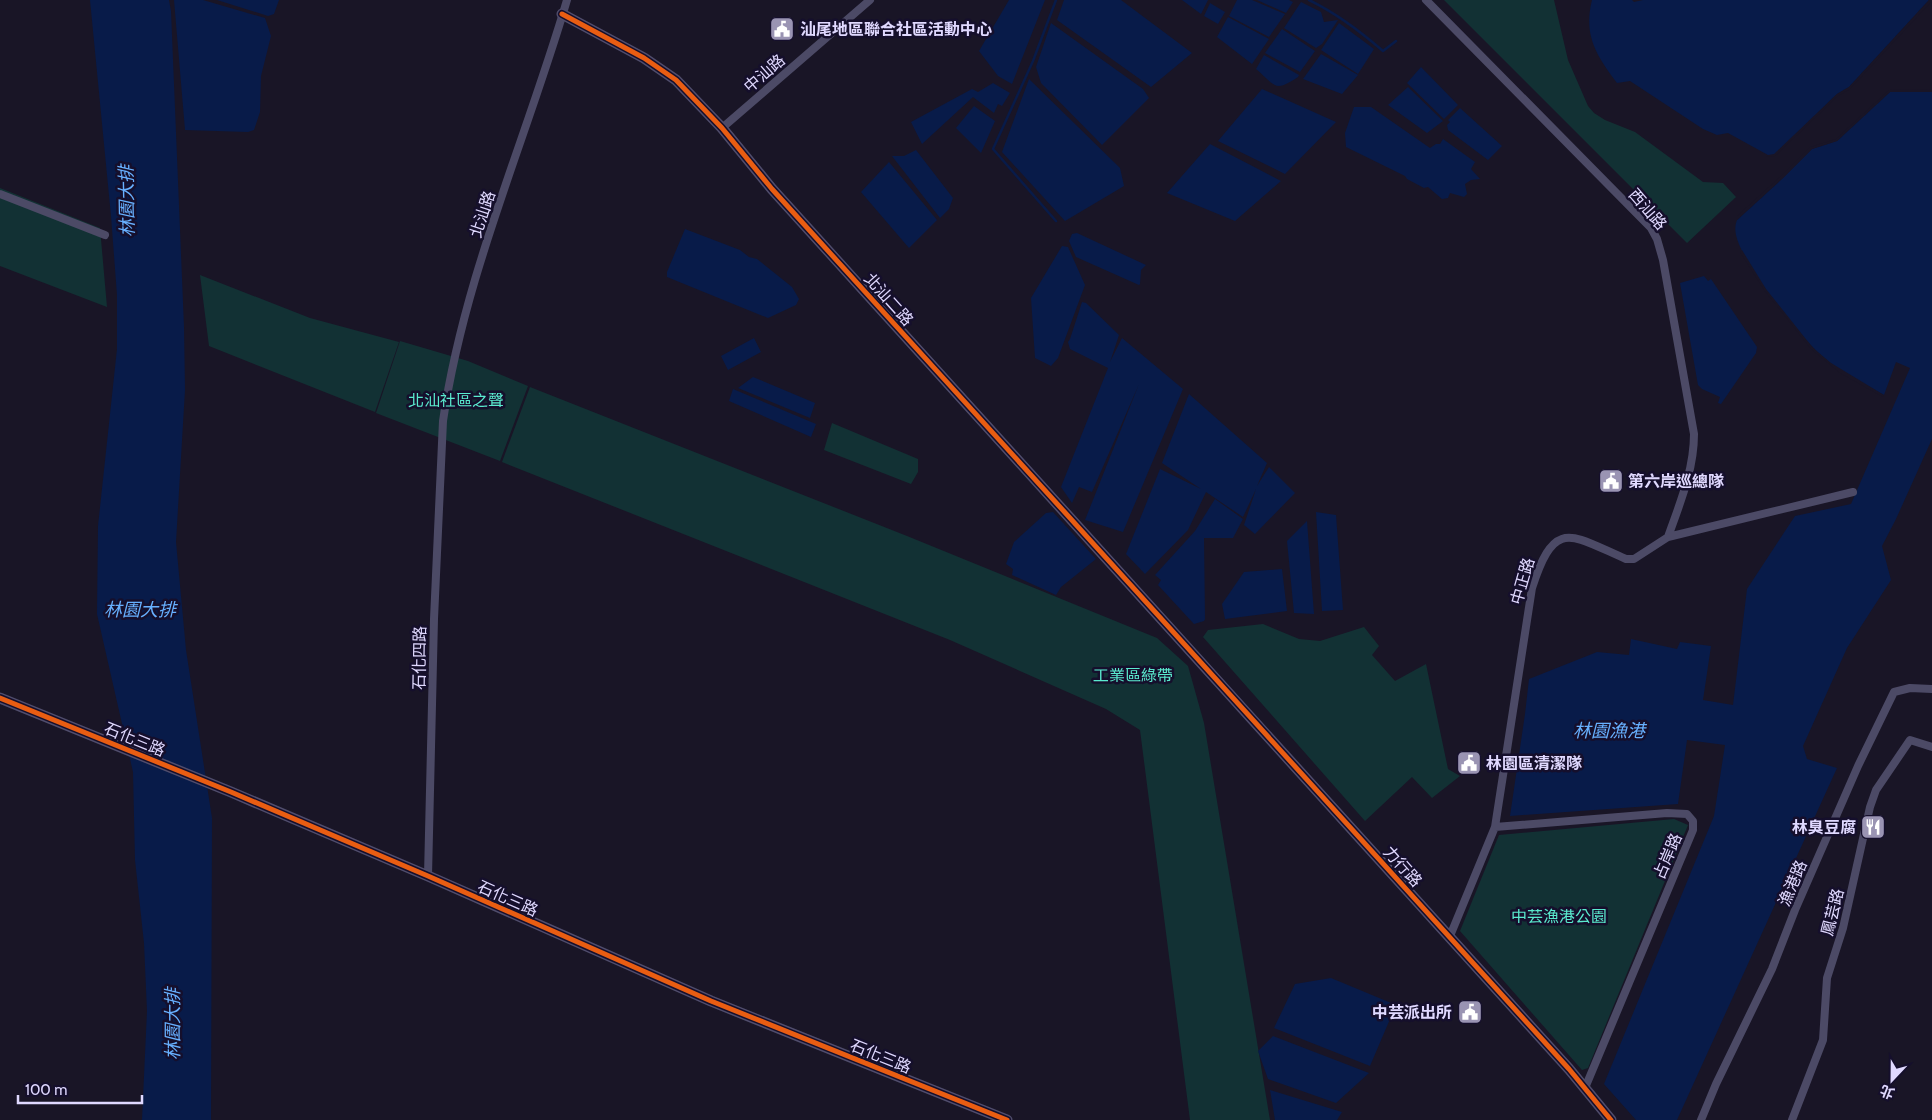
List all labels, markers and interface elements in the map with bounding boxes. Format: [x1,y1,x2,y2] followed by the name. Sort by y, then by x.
[769,16,795,42] public building icon: 汕尾地區聯合社區活動中心
[800,20,992,39] place label: 汕尾地區聯合社區活動中心
[740,50,789,96] street label: 中汕路
[115,163,139,237] water label: 林園大排
[1625,185,1671,234] street label: 西汕路
[466,188,499,240] street label: 北汕路
[860,269,917,329] street label: 北汕二路
[408,391,504,410] park label: 北汕社區之聲
[1598,468,1624,494] public building icon: 第六岸巡總隊
[1628,472,1724,491] place label: 第六岸巡總隊
[1507,555,1538,607] street label: 中正路
[104,599,178,621] water label: 林園大排
[409,626,430,690] street label: 石化四路
[1093,666,1173,685] park label: 工業區綠帶
[102,719,168,760] street label: 石化三路
[1573,720,1648,742] water label: 林園漁港
[1456,750,1482,776] public building icon: 林園區清潔隊
[1486,754,1582,773] place label: 林園區清潔隊
[1860,814,1886,840] restaurant icon: 林臭豆腐
[1792,818,1856,837] place label: 林臭豆腐
[1649,830,1686,882] street label: 占岸路
[1380,842,1426,891] street label: 力行路
[1774,857,1811,909] street label: 漁港路
[475,877,541,920] street label: 石化三路
[1817,887,1848,938] street label: 鳳芸路
[1511,907,1607,926] park label: 中芸漁港公園
[162,986,184,1060] water label: 林園大排
[1457,999,1483,1025] public building icon: 中芸派出所
[1372,1003,1452,1022] place label: 中芸派出所
[848,1036,914,1077] street label: 石化三路
[1867,1055,1917,1105] north arrow
[18,1072,141,1104] scale bar
[25,1081,67,1099] text: 100 m
[1877,1081,1897,1103] text: 北

